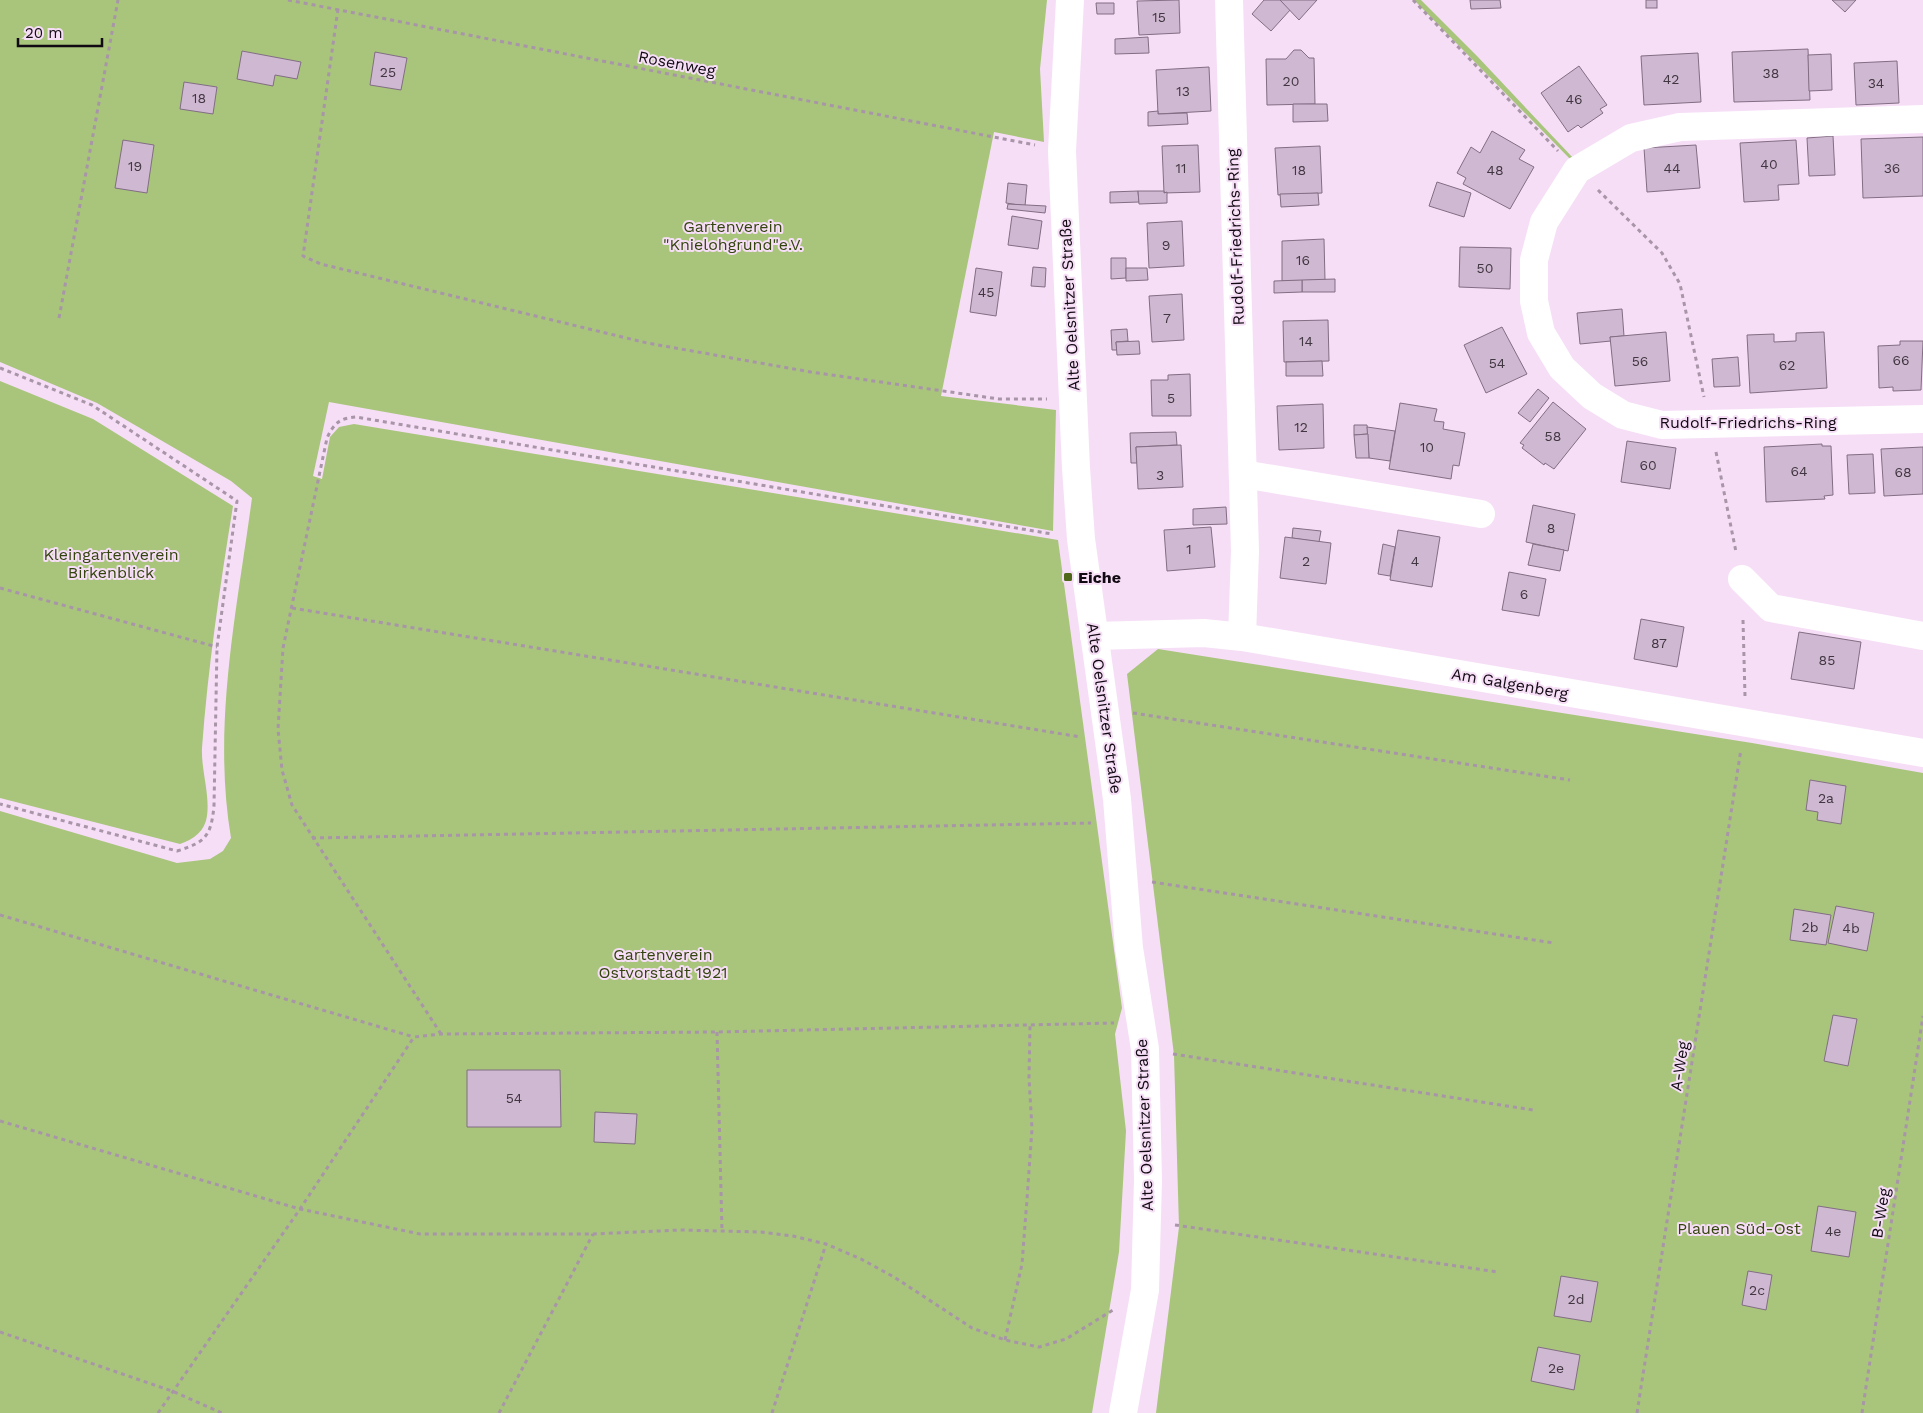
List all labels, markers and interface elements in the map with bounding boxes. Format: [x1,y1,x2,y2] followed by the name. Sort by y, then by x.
[1152,9,1166,25] house number: 15
[18,15,101,47] scale bar
[25,24,63,42] text: 20 m
[637,47,718,80] street label: Rosenweg
[380,64,396,80] house number: 25
[1763,65,1779,81] house number: 38
[1663,71,1679,87] house number: 42
[1283,73,1299,89] house number: 20
[1868,75,1884,91] house number: 34
[1176,83,1190,99] house number: 13
[192,90,206,106] house number: 18
[1565,91,1583,107] house number: 46
[1223,148,1248,326] street label: Rudolf-Friedrichs-Ring
[1760,156,1778,172] house number: 40
[128,158,142,174] house number: 19
[1176,160,1186,176] house number: 11
[1663,160,1681,176] house number: 44
[1884,160,1900,176] house number: 36
[1292,162,1306,178] house number: 18
[1486,162,1504,178] house number: 48
[663,217,803,254] park label: Gartenverein "Knielohgrund"e.V.
[1055,218,1084,392] street label: Alte Oelsnitzer Straße
[1162,237,1170,253] house number: 9
[1296,252,1310,268] house number: 16
[1477,260,1493,276] house number: 50
[978,284,994,300] house number: 45
[1163,310,1171,326] house number: 7
[1299,333,1313,349] house number: 14
[1892,352,1910,368] house number: 66
[1632,353,1648,369] house number: 56
[1489,355,1505,371] house number: 54
[1779,357,1795,373] house number: 62
[1167,390,1175,406] house number: 5
[1660,413,1837,432] street label: Rudolf-Friedrichs-Ring
[1294,419,1308,435] house number: 12
[1545,428,1561,444] house number: 58
[1420,439,1434,455] house number: 10
[1639,457,1657,473] house number: 60
[1790,463,1808,479] house number: 64
[1894,464,1912,480] house number: 68
[1156,467,1164,483] house number: 3
[1547,520,1555,536] house number: 8
[1186,541,1192,557] house number: 1
[43,545,179,582] park label: Kleingartenverein Birkenblick
[1302,553,1310,569] house number: 2
[1411,553,1419,569] house number: 4
[1078,568,1121,587] place label: Eiche
[1062,571,1074,583] marker: Eiche
[1520,586,1528,602] house number: 6
[1083,621,1126,795] street label: Alte Oelsnitzer Straße
[1651,635,1667,651] house number: 87
[1819,652,1835,668] house number: 85
[1450,664,1570,703] street label: Am Galgenberg
[1818,790,1834,806] house number: 2a
[1802,919,1818,935] house number: 2b
[1842,920,1860,936] house number: 4b
[599,945,727,982] park label: Gartenverein Ostvorstadt 1921
[1132,1038,1157,1212] street label: Alte Oelsnitzer Straße
[1666,1039,1693,1092] street label: A-Weg
[506,1090,522,1106] house number: 54
[1867,1186,1894,1240] street label: B-Weg
[1677,1219,1801,1238] park label: Plauen Süd-Ost
[1825,1223,1841,1239] house number: 4e
[1749,1282,1765,1298] house number: 2c
[1568,1291,1584,1307] house number: 2d
[1548,1360,1564,1376] house number: 2e

